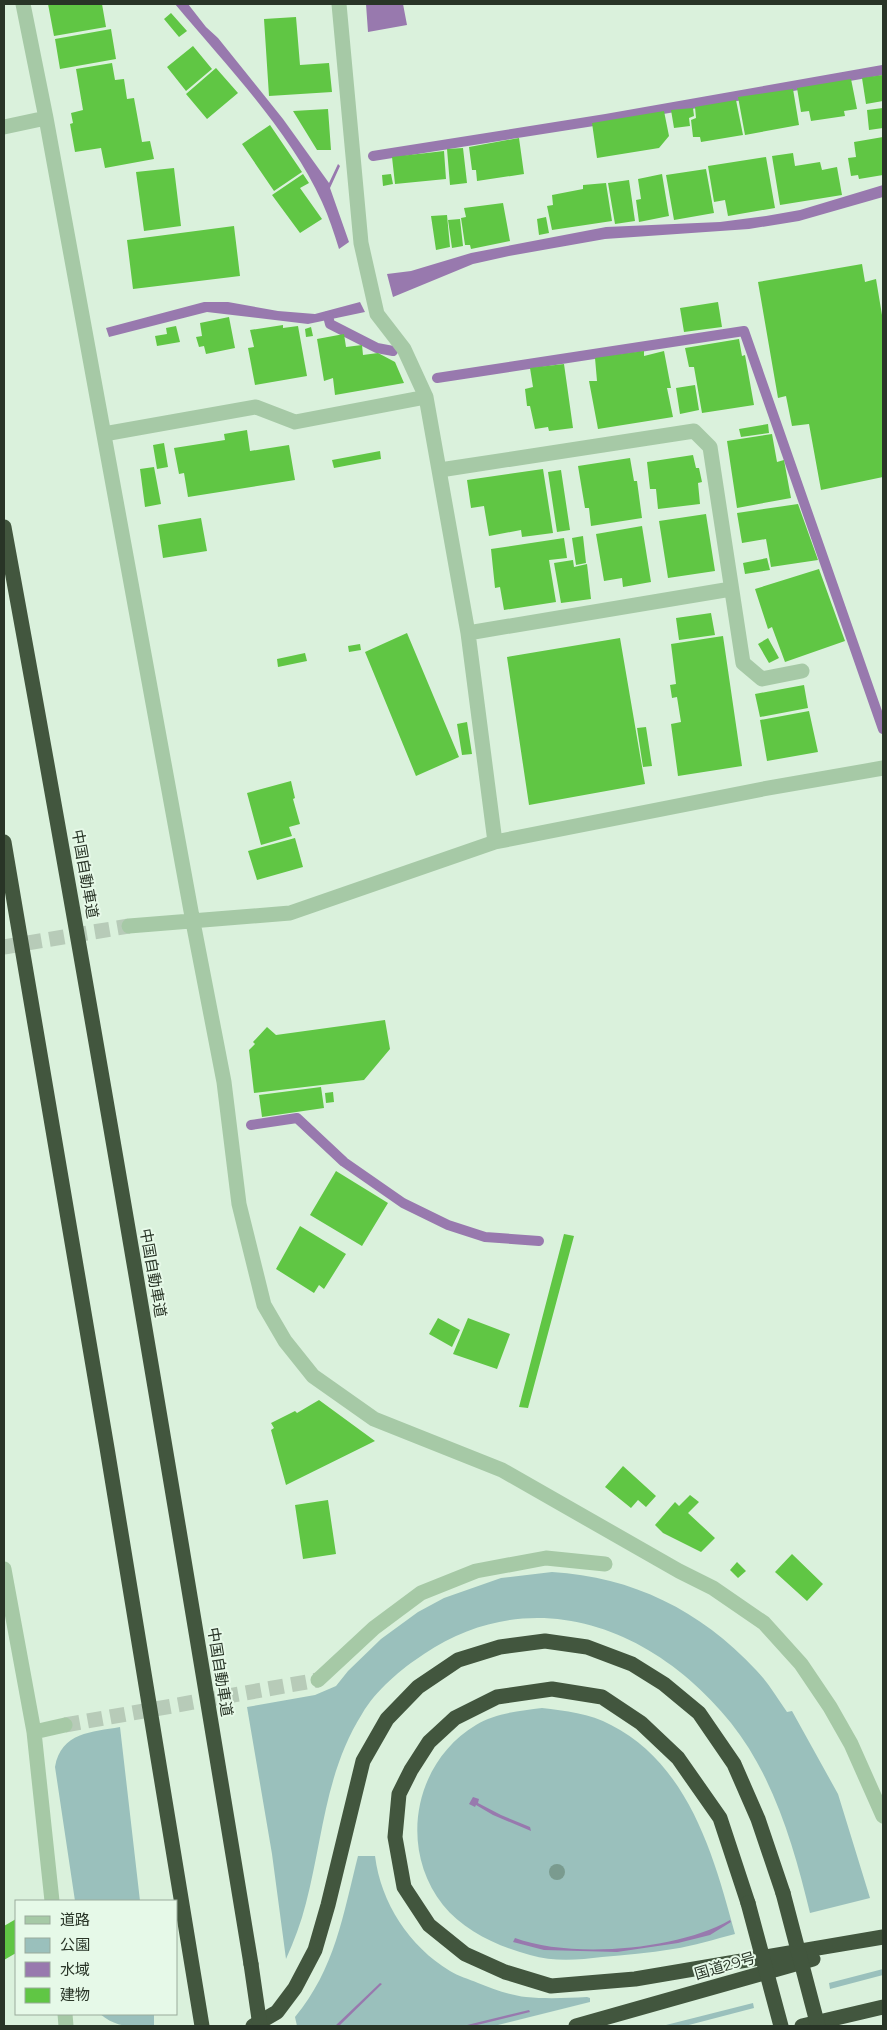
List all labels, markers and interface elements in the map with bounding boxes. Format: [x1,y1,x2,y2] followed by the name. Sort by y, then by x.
[68,828,103,920] street label: 中国自動車道
[136,1227,171,1319] street label: 中国自動車道
[204,1626,237,1718] street label: 中国自動車道
[15,1900,178,2015] legend
[60,1910,90,1929] text: 道路
[60,1935,90,1954] text: 公園
[692,1948,758,1983] street label: 国道29号
[60,1960,90,1979] text: 水域
[60,1985,90,2004] text: 建物

